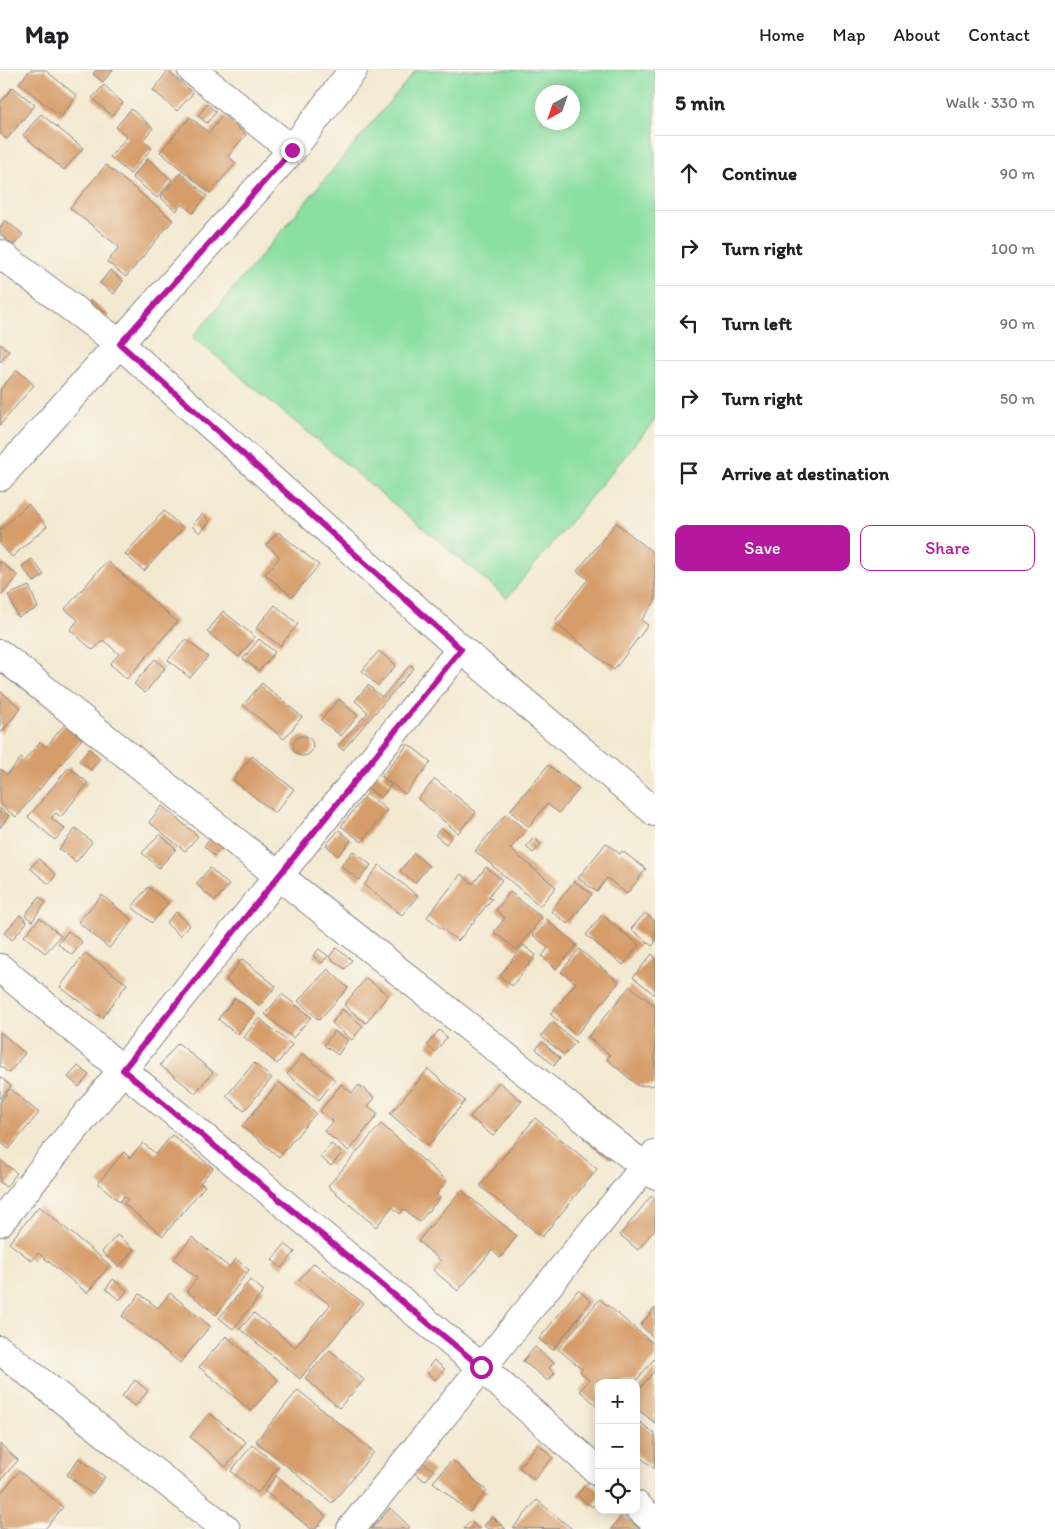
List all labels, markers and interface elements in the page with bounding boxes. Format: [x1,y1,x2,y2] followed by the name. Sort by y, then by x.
[25,20,69,49] text: Map
[759,24,805,46] text: Home
[833,24,866,46] text: Map
[894,24,940,46] text: About
[968,24,1030,46] text: Contact
[535,85,580,130] north arrow
[675,90,725,115] text: 5 min
[945,93,1035,112] text: Walk · 330 m
[281,139,304,162] route end
[675,159,703,187] icon: ahead
[722,162,797,185] text: Continue
[1000,164,1035,183] text: 90 m
[675,234,703,262] icon: right
[722,237,803,260] text: Turn right
[991,239,1035,258] text: 100 m
[675,309,703,337] icon: left
[722,312,792,335] text: Turn left
[1000,314,1035,333] text: 90 m
[675,384,703,412] icon: right
[722,387,803,410] text: Turn right
[1000,389,1035,408] text: 50 m
[675,459,703,487] icon: arrive
[722,462,889,485] text: Arrive at destination
[675,525,850,571] button: Save
[860,525,1035,571] button: Share
[470,1356,493,1379] route start
[595,1379,640,1514] map controls
[595,1379,640,1424] button: +
[595,1424,640,1469] button: −
[595,1469,640,1514] button: locate

